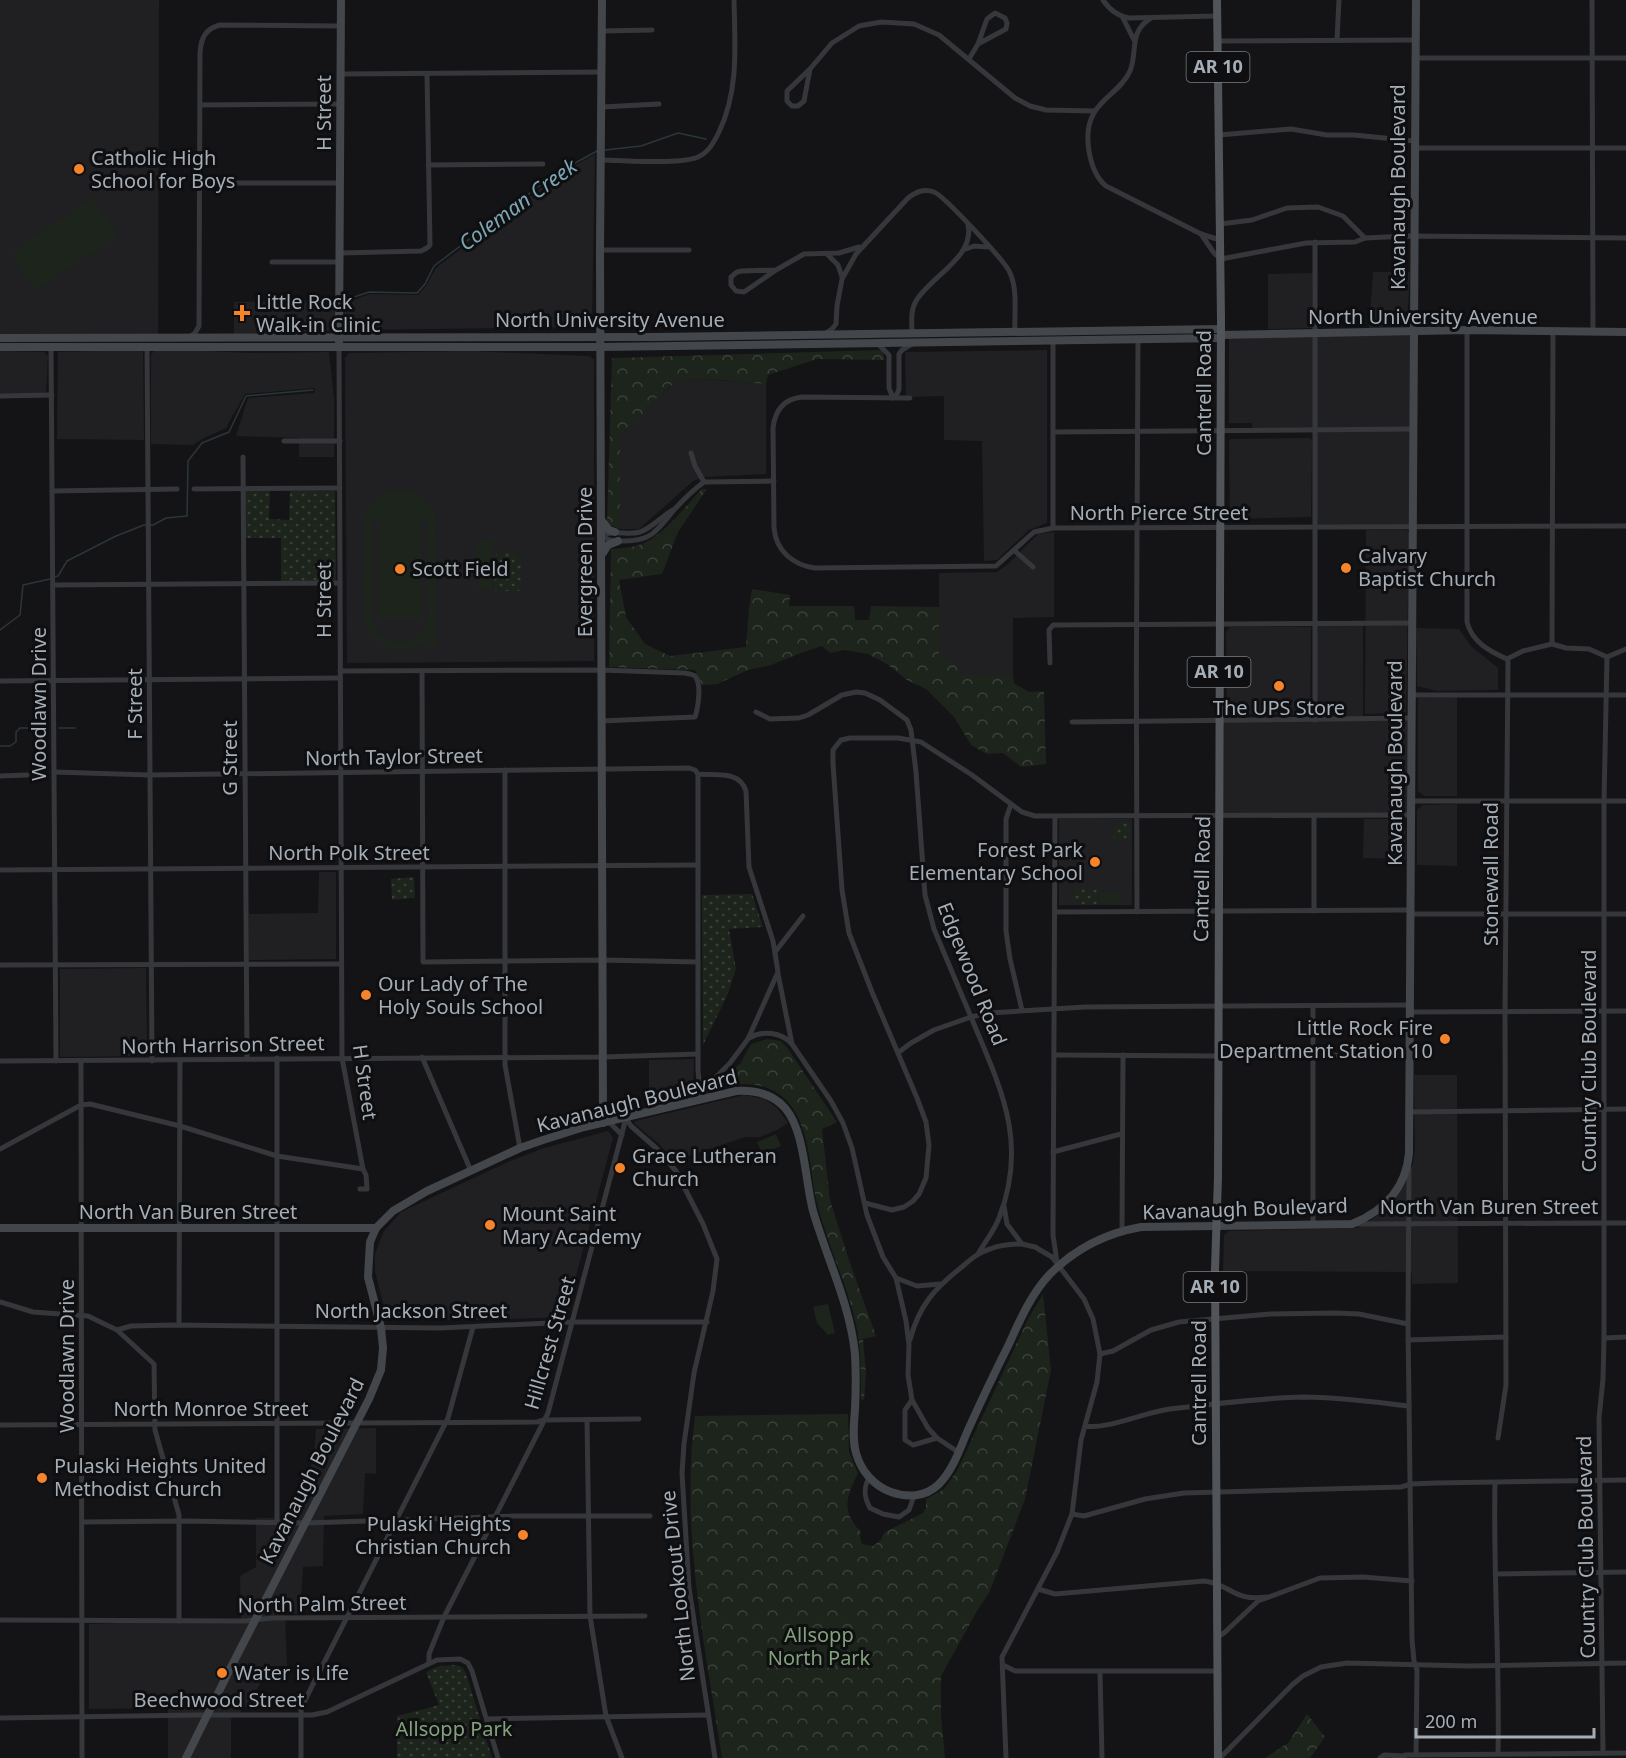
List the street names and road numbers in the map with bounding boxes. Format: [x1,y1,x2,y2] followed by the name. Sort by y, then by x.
[1186,52,1250,82] road number: AR 10
[310,75,337,151] street label: H Street
[1384,84,1411,290] street label: Kavanaugh Boulevard
[1308,303,1538,330] street label: North University Avenue
[495,306,725,333] street label: North University Avenue
[1190,330,1217,456] street label: Cantrell Road
[571,487,598,637] street label: Evergreen Drive
[1070,499,1248,526] street label: North Pierce Street
[310,562,337,638] street label: H Street
[25,627,52,781] street label: Woodlawn Drive
[1188,657,1250,687] road number: AR 10
[1381,660,1408,866] street label: Kavanaugh Boulevard
[121,668,148,740] street label: F Street
[216,720,243,796] street label: G Street
[305,741,483,772] street label: North Taylor Street
[1477,802,1504,946] street label: Stonewall Road
[1187,816,1216,942] street label: Cantrell Road
[268,839,430,866] street label: North Polk Street
[931,898,1013,1049] street label: Edgewood Road
[1575,949,1602,1173] street label: Country Club Boulevard
[121,1029,325,1060] street label: North Harrison Street
[347,1042,384,1121] street label: H Street
[534,1063,740,1139] street label: Kavanaugh Boulevard
[1142,1191,1348,1226] street label: Kavanaugh Boulevard
[1380,1193,1598,1220] street label: North Van Buren Street
[79,1198,297,1225] street label: North Van Buren Street
[1184,1272,1246,1302] road number: AR 10
[518,1273,581,1412] street label: Hillcrest Street
[53,1279,80,1433] street label: Woodlawn Drive
[315,1297,507,1324] street label: North Jackson Street
[1185,1320,1212,1446] street label: Cantrell Road
[253,1373,370,1569] street label: Kavanaugh Boulevard
[113,1395,309,1422] street label: North Monroe Street
[1570,1435,1601,1659] street label: Country Club Boulevard
[654,1489,701,1683] street label: North Lookout Drive
[237,1589,406,1618] street label: North Palm Street
[134,1686,304,1713] street label: Beechwood Street

